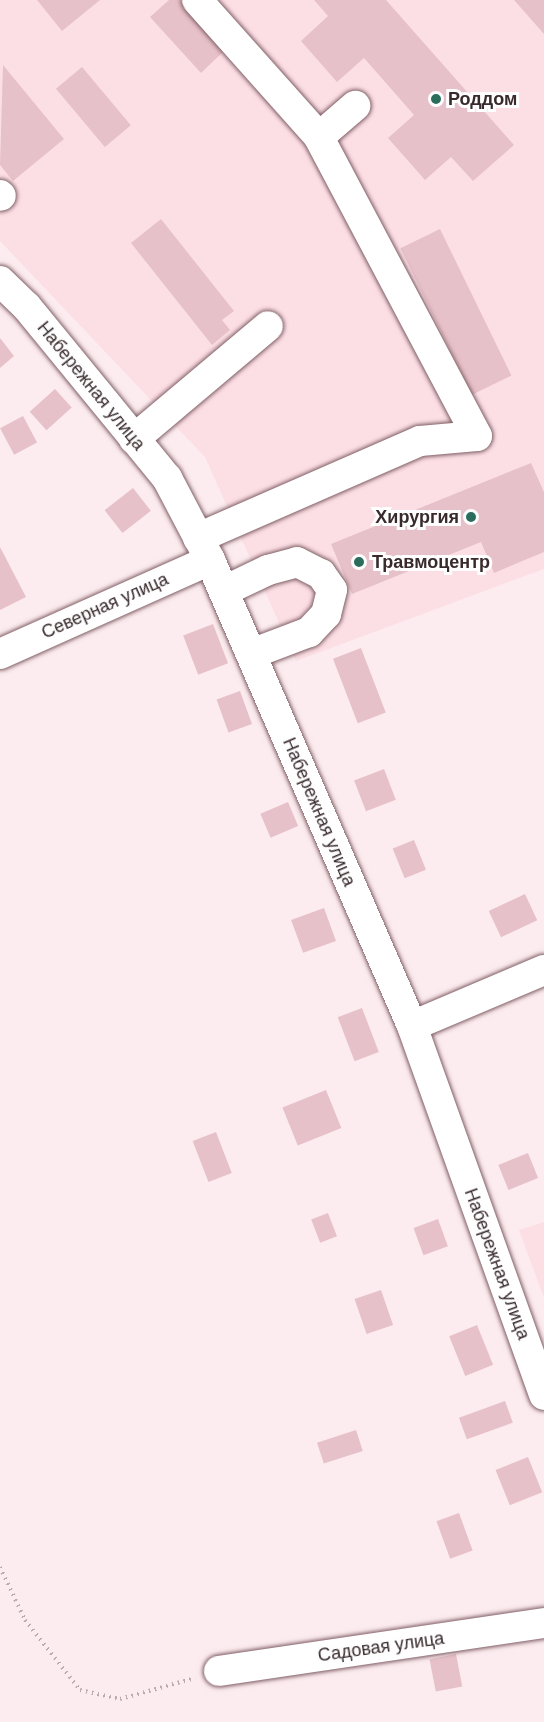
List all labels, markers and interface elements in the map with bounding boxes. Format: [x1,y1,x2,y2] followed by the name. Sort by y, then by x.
[448,88,517,110] place label: Роддом
[429,92,443,106] marker: Роддом
[33,317,149,455] street label: Набережная улица
[375,506,459,528] place label: Хирургия
[464,510,478,524] marker: Хирургия
[372,551,490,573] place label: Травмоцентр
[350,553,368,571] marker: Травмоцентр
[38,568,172,644] street label: Северная улица
[278,735,360,889] street label: Набережная улица
[460,1186,534,1342] street label: Набережная улица
[316,1627,446,1667] street label: Садовая улица

